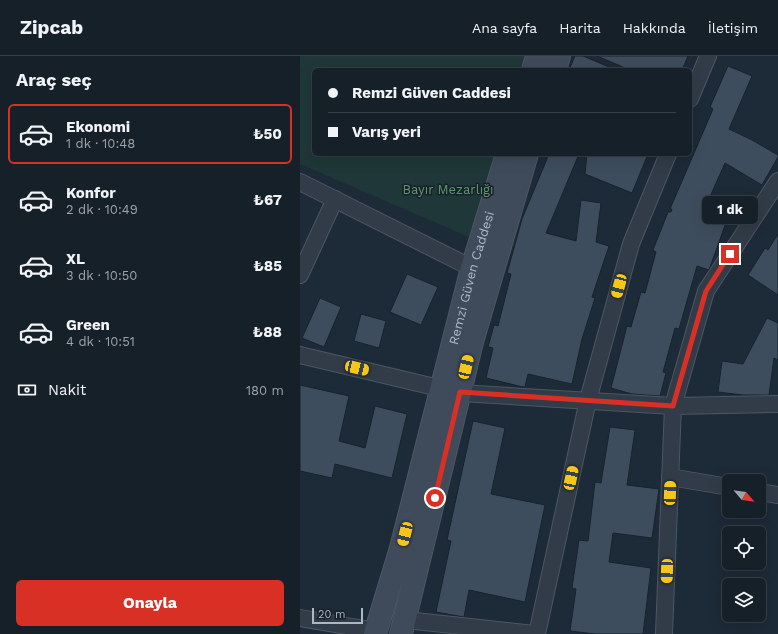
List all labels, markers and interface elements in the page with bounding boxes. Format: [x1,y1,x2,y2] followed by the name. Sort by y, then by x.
[20,16,83,39] text: Zipcab
[472,20,537,36] text: Ana sayfa
[559,20,601,36] text: Harita
[623,20,686,36] text: Hakkında
[708,20,758,36] text: İletişim
[16,69,92,90] text: Araç seç
[352,84,511,102] text: Remzi Güven Caddesi
[18,116,54,152] icon: car
[66,118,130,136] text: Ekonomi
[352,123,421,141] text: Varış yeri
[253,125,282,143] text: ₺50
[66,136,135,151] text: 1 dk · 10:48
[18,182,54,218] icon: car
[403,182,494,197] park label: Bayır Mezarlığı
[66,184,116,202] text: Konfor
[253,191,282,209] text: ₺67
[702,196,758,224] callout: 1 dk
[66,202,138,217] text: 2 dk · 10:49
[717,202,743,217] text: 1 dk
[445,209,497,346] street label: Remzi Güven Caddesi
[721,245,739,263] route end
[18,248,54,284] icon: car
[66,250,85,268] text: XL
[253,257,282,275] text: ₺85
[66,268,137,283] text: 3 dk · 10:50
[610,273,628,299] car
[18,314,54,350] icon: car
[66,316,110,334] text: Green
[253,323,282,341] text: ₺88
[66,334,135,349] text: 4 dk · 10:51
[457,354,475,380] car
[344,359,370,377] car
[16,379,38,401] icon: cash
[48,381,86,399] text: Nakit
[246,383,284,398] text: 180 m
[563,465,579,491] car
[722,474,766,518] north arrow
[722,474,766,622] map controls
[664,481,676,505] car
[426,489,444,507] route start
[396,521,414,547] car
[722,526,766,570] button: locate
[661,559,673,583] car
[722,578,766,622] button: layers
[16,580,284,626] button: Onayla
[312,606,363,625] scale bar
[318,608,346,621] text: 20 m

